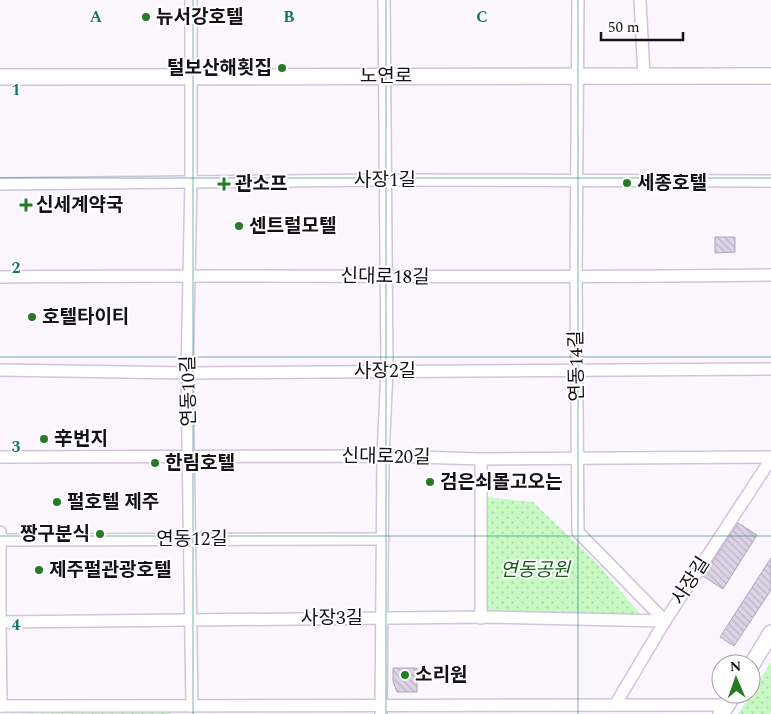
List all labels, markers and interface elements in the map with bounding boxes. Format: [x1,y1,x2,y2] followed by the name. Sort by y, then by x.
[156,3,243,32] place label: 뉴서강호텔
[90,5,103,29] text: A
[283,5,295,29] text: B
[476,5,488,29] text: C
[601,10,684,42] scale bar
[140,11,152,23] marker: 뉴서강호텔
[608,16,640,39] text: 50 m
[167,54,272,83] place label: 털보산해횟집
[276,62,288,74] marker: 털보산해횟집
[360,62,412,91] street label: 노연로
[12,78,20,102] text: 1
[354,166,416,195] street label: 사장1길
[637,169,707,198] place label: 세종호텔
[235,170,287,199] place label: 관소프
[217,177,231,191] marker: 관소프
[621,177,633,189] marker: 세종호텔
[36,191,123,220] place label: 신세계약국
[20,199,32,211] marker: 신세계약국
[249,212,336,241] place label: 센트럴모텔
[233,220,245,232] marker: 센트럴모텔
[12,256,21,280] text: 2
[340,262,430,292] street label: 신대로18길
[42,303,129,332] place label: 호텔타이티
[26,311,38,323] marker: 호텔타이티
[562,330,592,402] street label: 연동14길
[174,355,204,427] street label: 연동10길
[354,357,416,386] street label: 사장2길
[54,425,108,454] place label: 辛번지
[38,433,50,445] marker: 辛번지
[12,435,21,459] text: 3
[341,442,431,472] street label: 신대로20길
[165,449,235,478] place label: 한림호텔
[149,457,161,469] marker: 한림호텔
[440,468,562,497] place label: 검은쇠몰고오는
[424,476,436,488] marker: 검은쇠몰고오는
[67,488,159,517] place label: 펄호텔 제주
[51,496,63,508] marker: 펄호텔 제주
[20,520,90,549] place label: 짱구분식
[156,525,228,554] street label: 연동12길
[94,528,106,540] marker: 짱구분식
[665,551,717,611] street label: 사장길
[49,556,171,585] place label: 제주펄관광호텔
[500,556,571,585] park label: 연동공원
[33,564,45,576] marker: 제주펄관광호텔
[301,604,363,633] street label: 사장3길
[12,613,21,637] text: 4
[711,654,761,704] north arrow
[729,656,742,677] text: N
[415,661,467,690] place label: 소리원
[399,669,411,681] marker: 소리원

